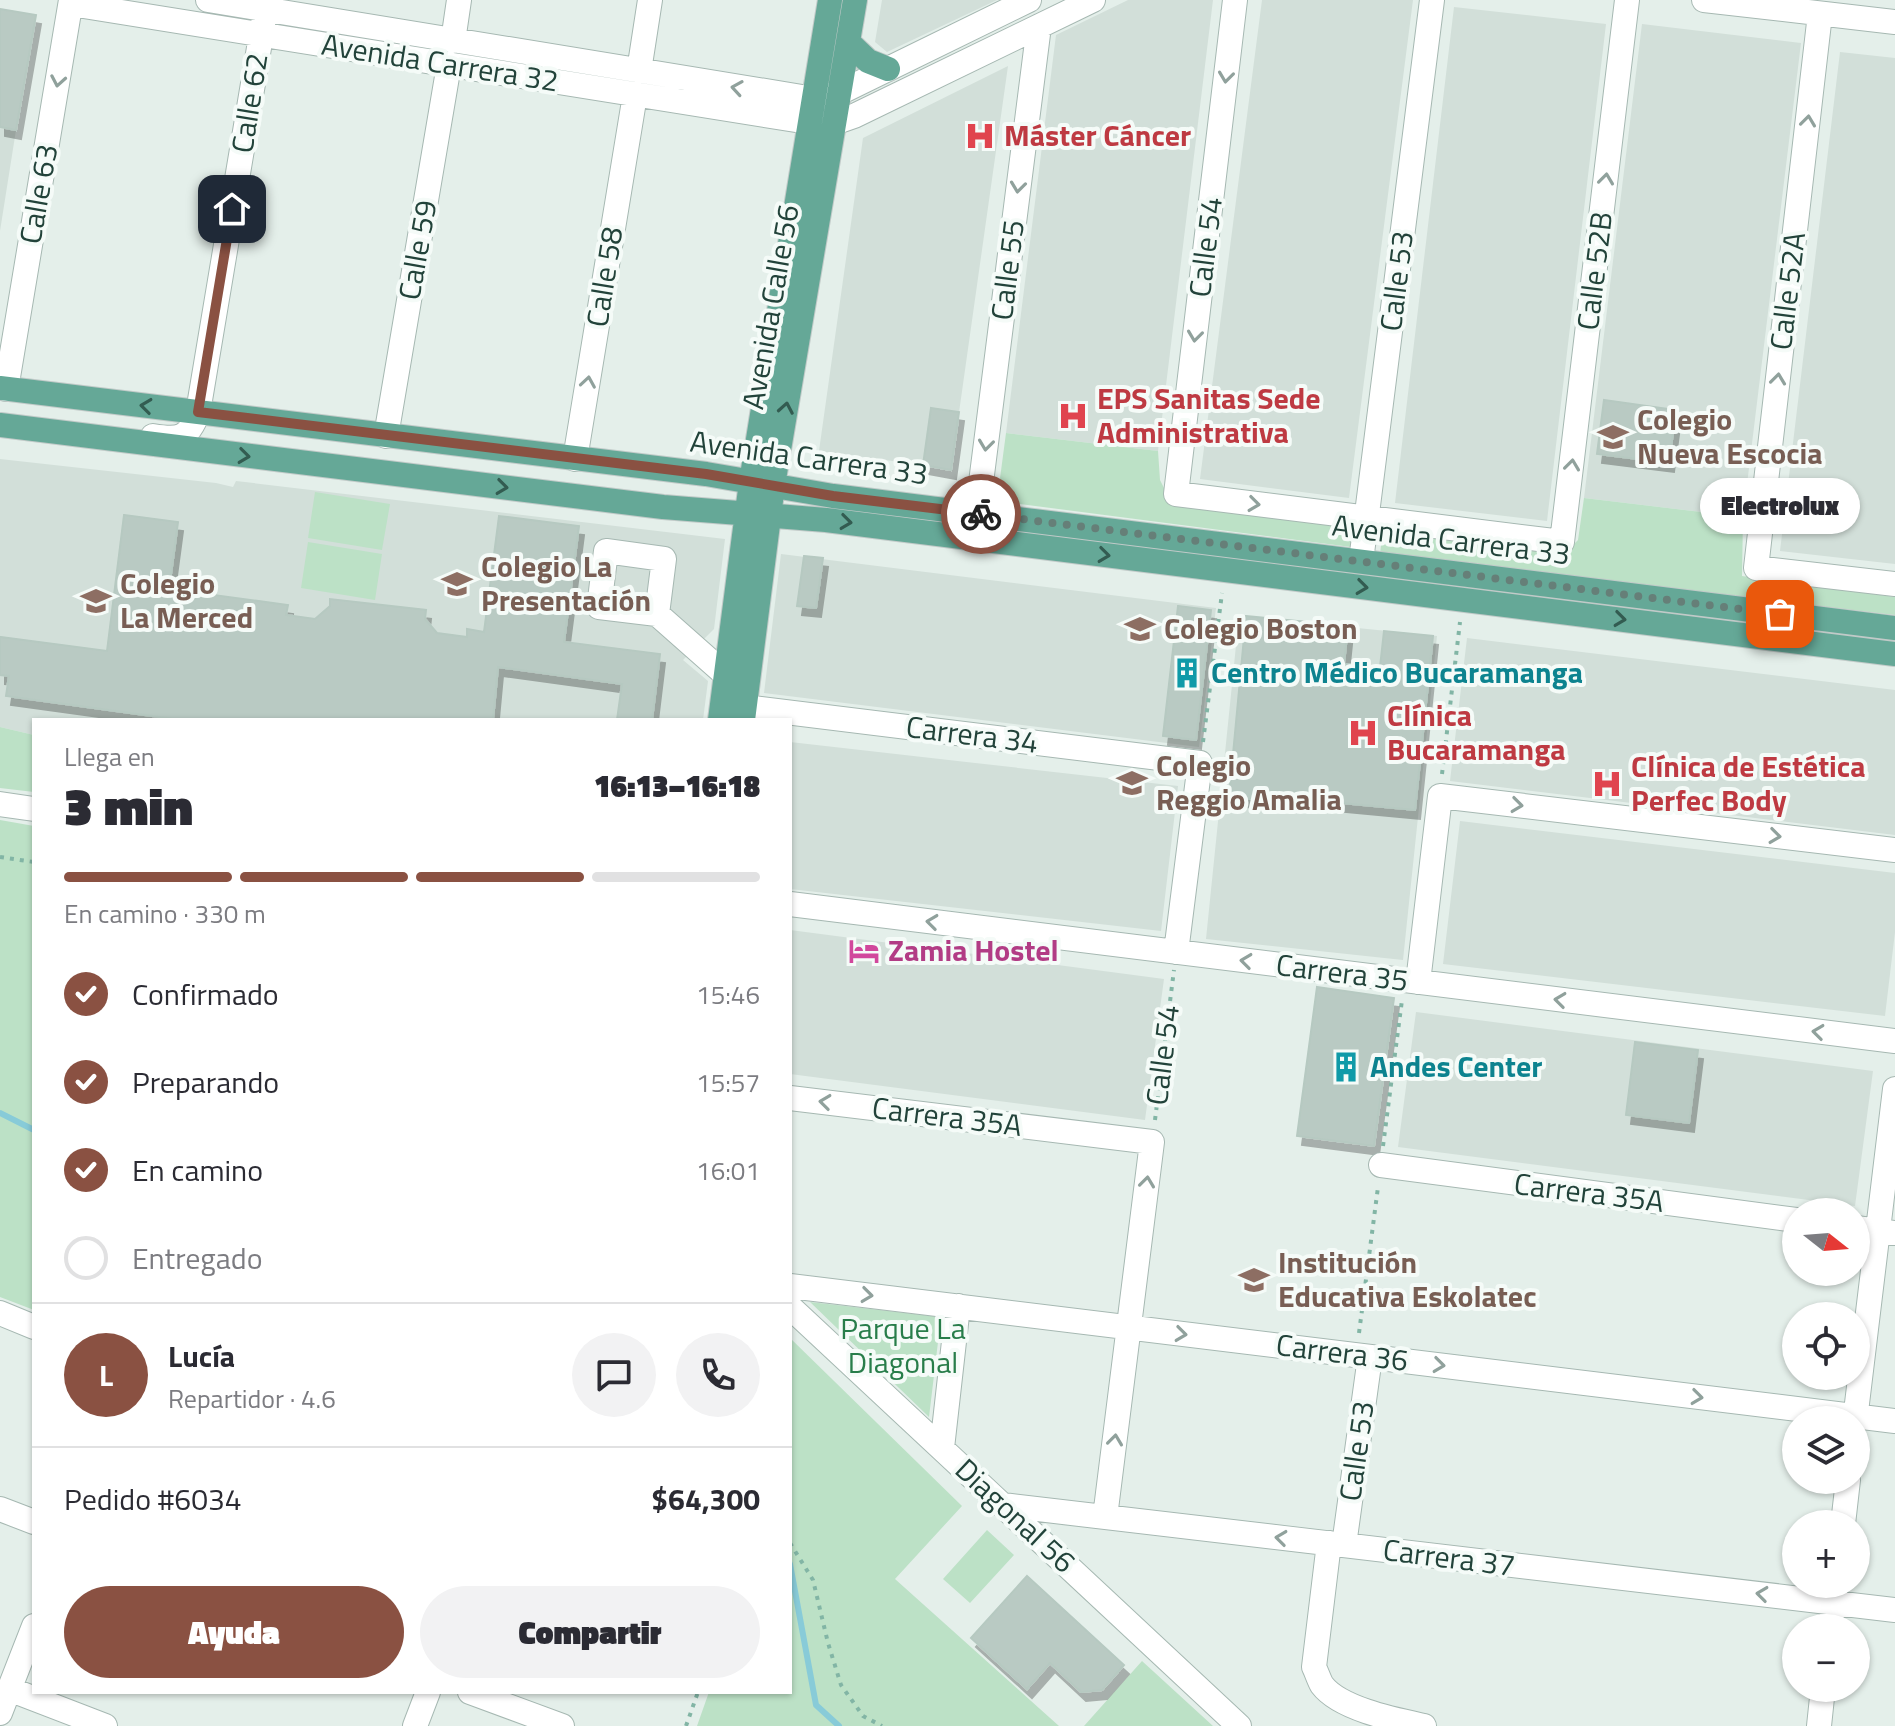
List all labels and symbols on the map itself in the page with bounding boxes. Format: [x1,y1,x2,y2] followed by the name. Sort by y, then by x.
[318,21,562,103] street label: Avenida Carrera 32
[218,50,280,156] street label: Calle 62
[1218,71,1235,84] one-way arrow
[50,74,67,88] one-way arrow
[730,80,743,97] one-way arrow
[1004,112,1191,158] place label: Máster Cáncer
[1799,114,1816,127] one-way arrow
[963,119,997,153] hospital icon: Máster Cáncer
[7,140,69,247] street label: Calle 63
[1597,172,1614,186] one-way arrow
[198,175,266,243] pin
[1010,181,1027,194] one-way arrow
[1176,194,1234,300] street label: Calle 54
[386,196,448,303] street label: Calle 59
[729,201,811,413] street label: Avenida Calle 56
[1564,209,1624,333] street label: Calle 52B
[978,217,1036,323] street label: Calle 55
[573,224,635,330] street label: Calle 58
[1367,228,1425,334] street label: Calle 53
[1757,229,1817,352] street label: Calle 52A
[1187,330,1204,343] one-way arrow
[1770,372,1787,385] one-way arrow
[579,375,596,389] one-way arrow
[1097,375,1321,455] place label: EPS Sanitas Sede Administrativa
[1637,396,1823,476] place label: Colegio Nueva Escocia
[139,398,153,415] one-way arrow
[1056,399,1090,433] hospital icon: EPS Sanitas Sede Administrativa
[777,401,794,415] one-way arrow
[687,418,931,496] street label: Avenida Carrera 33
[1596,420,1630,454] school or university icon: Colegio Nueva Escocia
[978,438,995,452] one-way arrow
[238,447,251,464] one-way arrow
[1563,458,1580,471] one-way arrow
[941,474,1021,554] courier
[1700,478,1860,534] callout: Electrolux
[496,479,509,496] one-way arrow
[1248,495,1261,512] one-way arrow
[1330,502,1573,576] street label: Avenida Carrera 33
[840,514,853,531] one-way arrow
[481,543,651,623] place label: Colegio La Presentación
[1098,546,1111,563] one-way arrow
[120,560,253,640] place label: Colegio La Merced
[440,567,474,601] school or university icon: Colegio La Presentación
[1355,578,1369,595] one-way arrow
[1746,580,1814,648] pin
[79,584,113,618] school or university icon: Colegio La Merced
[1164,605,1358,651] place label: Colegio Boston
[1614,611,1627,628] one-way arrow
[1123,612,1157,646] school or university icon: Colegio Boston
[1211,649,1583,695] place label: Centro Médico Bucaramanga
[1170,656,1204,690] building icon: Centro Médico Bucaramanga
[1387,692,1566,772] place label: Clínica Bucaramanga
[904,703,1041,765] street label: Carrera 34
[1346,716,1380,750] hospital icon: Clínica Bucaramanga
[1156,742,1342,822] place label: Colegio Reggio Amalia
[1631,743,1866,823] place label: Clínica de Estética Perfec Body
[1115,766,1149,800] school or university icon: Colegio Reggio Amalia
[1590,767,1624,801] hospital icon: Clínica de Estética Perfec Body
[1510,796,1524,813] one-way arrow
[1769,827,1782,844] one-way arrow
[925,913,938,930] one-way arrow
[888,927,1059,973] place label: Zamia Hostel
[847,934,881,968] hotel icon: Zamia Hostel
[1274,941,1411,1003] street label: Carrera 35
[1239,952,1252,969] one-way arrow
[1553,991,1566,1008] one-way arrow
[1133,1002,1191,1108] street label: Calle 54
[1811,1023,1824,1040] one-way arrow
[1370,1043,1543,1089] place label: Andes Center
[1329,1050,1363,1084] building icon: Andes Center
[870,1084,1025,1148] street label: Carrera 35A
[818,1094,831,1111] one-way arrow
[1512,1160,1667,1224] street label: Carrera 35A
[1138,1175,1155,1189] one-way arrow
[1782,1198,1870,1286] north arrow
[1278,1239,1537,1319] place label: Institución Educativa Eskolatec
[1237,1263,1271,1297] school or university icon: Institución Educativa Eskolatec
[861,1287,874,1304] one-way arrow
[840,1305,966,1385] park label: Parque La Diagonal
[1274,1321,1411,1383] street label: Carrera 36
[1175,1325,1188,1342] one-way arrow
[1433,1357,1446,1374] one-way arrow
[1691,1388,1704,1405] one-way arrow
[1326,1398,1386,1504] street label: Calle 53
[1106,1433,1123,1446] one-way arrow
[945,1447,1086,1583] street label: Diagonal 56
[1381,1526,1518,1588] street label: Carrera 37
[1274,1529,1287,1546] one-way arrow
[1755,1586,1768,1603] one-way arrow

